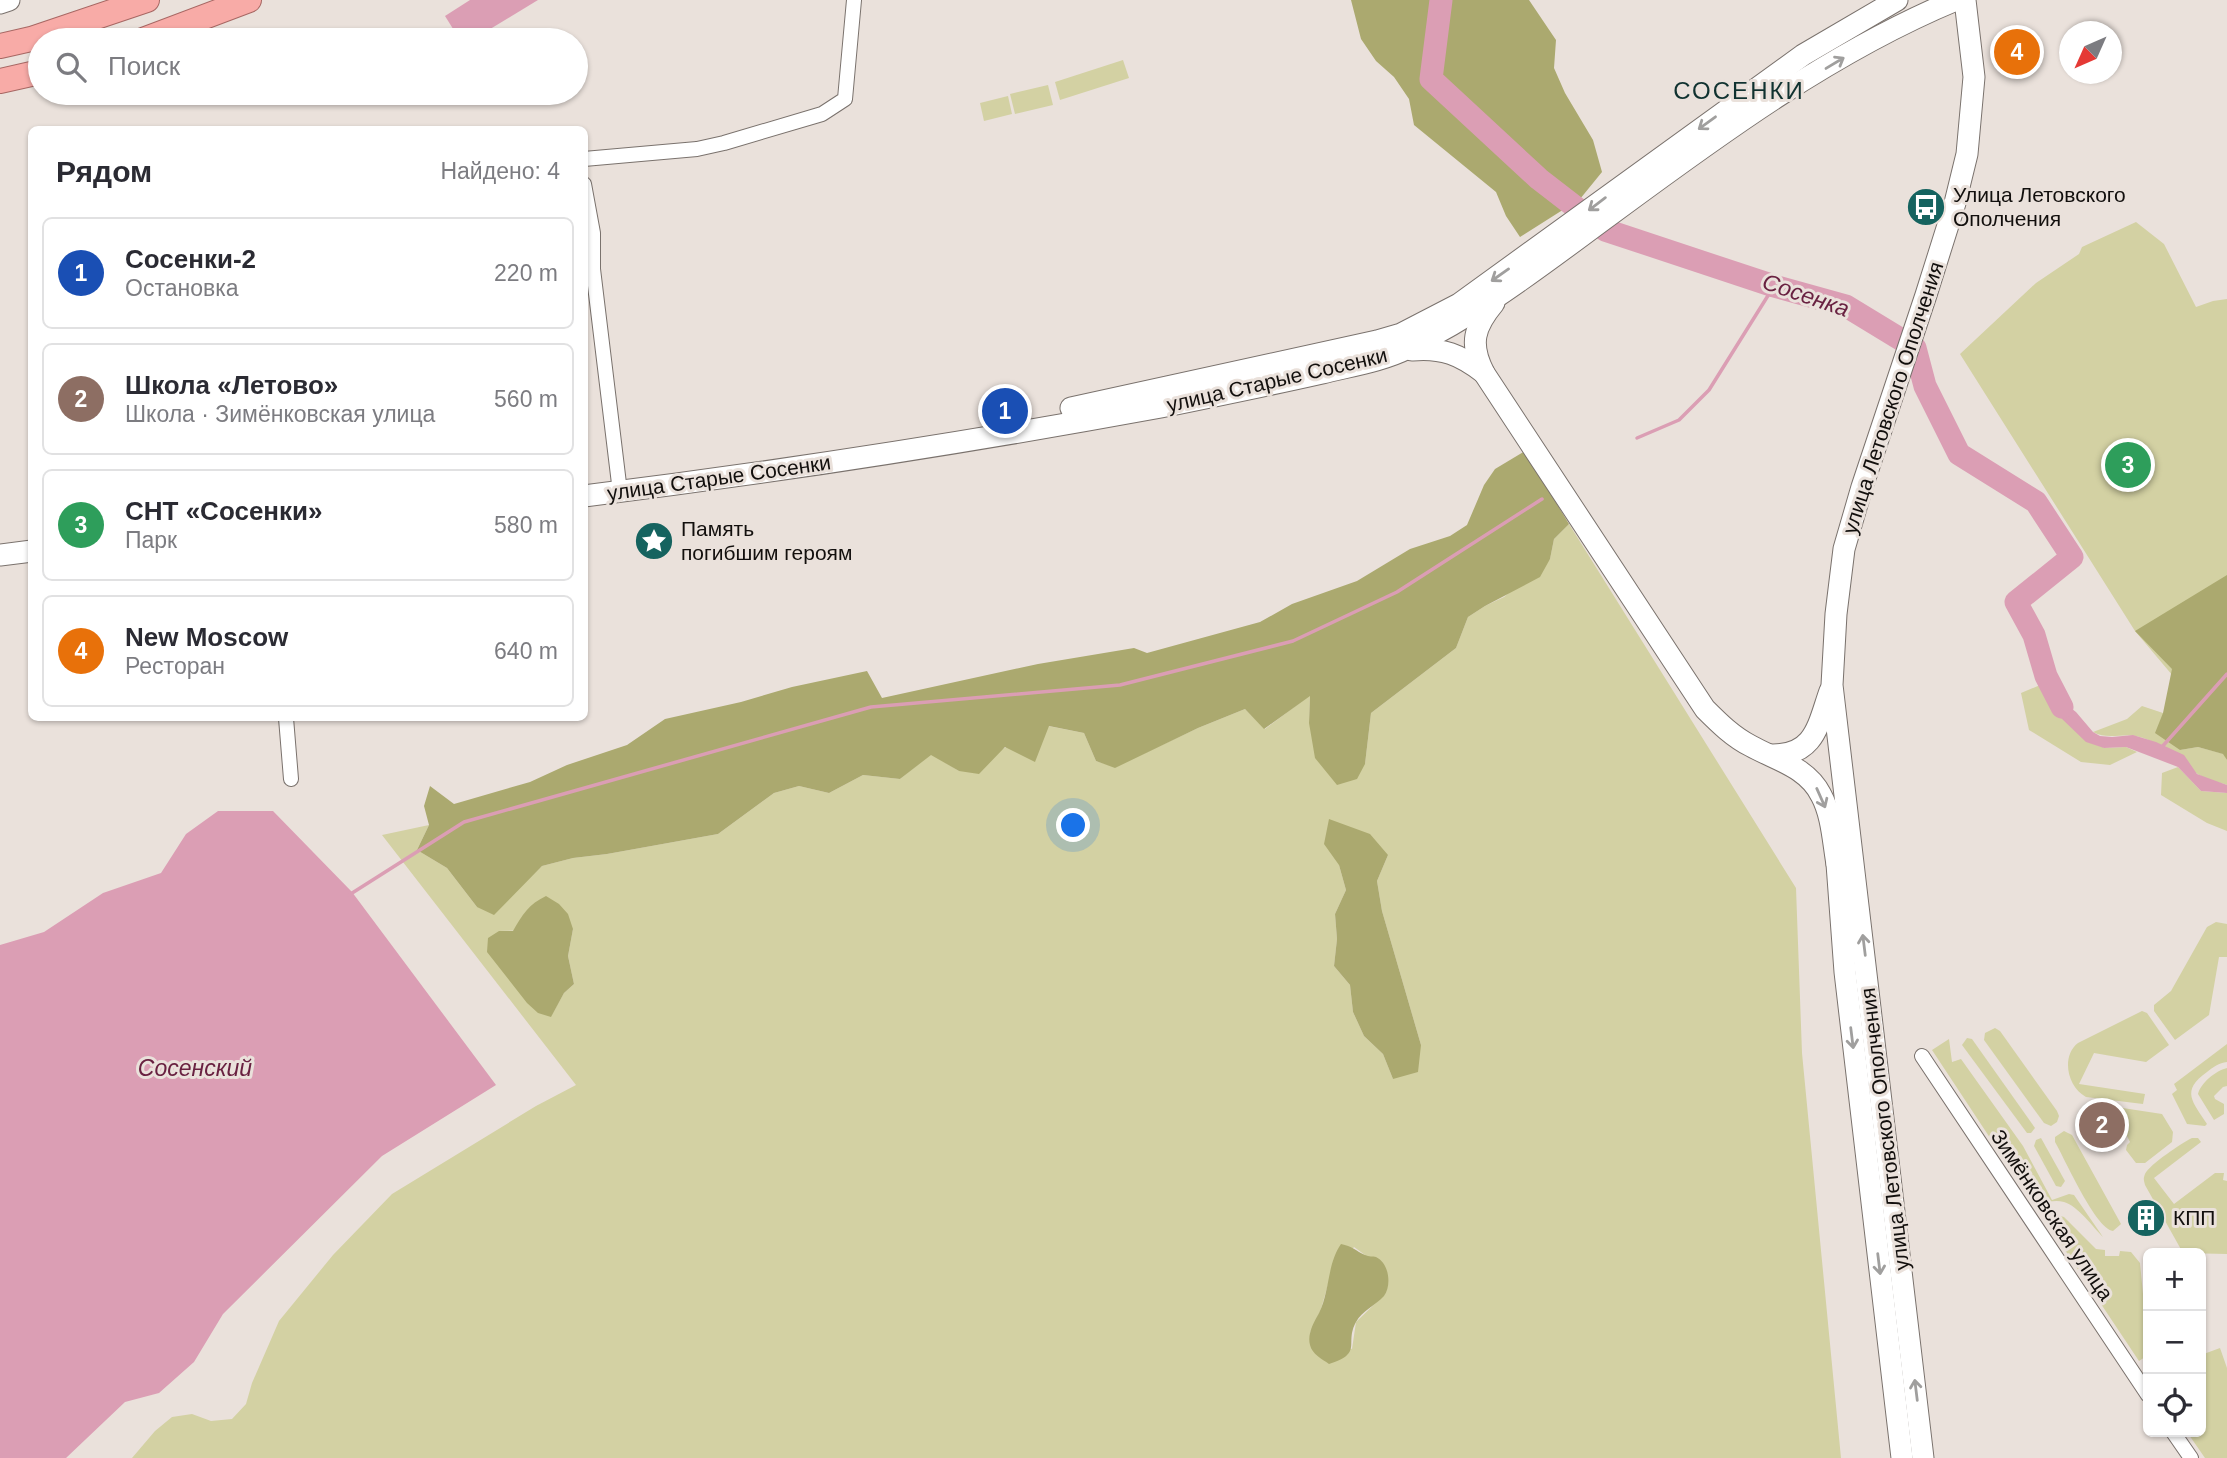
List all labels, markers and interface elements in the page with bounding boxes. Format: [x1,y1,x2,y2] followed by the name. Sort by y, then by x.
[2059,21,2122,84] north arrow
[1994,26,2040,78] pin: 4
[28,28,588,105] search box
[52,48,90,86] icon: search
[108,51,180,81] text: Поиск
[1824,55,1844,69] one-way arrow
[1673,77,1805,104] district label: СОСЕНКИ
[1698,116,1717,130] one-way arrow
[56,155,152,188] text: Рядом
[440,158,560,184] text: Найдено: 4
[1953,183,2126,230] place label: Улица Летовского Ополчения
[1905,186,1947,228] bus stop icon: Улица Летовского Ополчения
[1588,197,1607,211] one-way arrow
[125,244,256,274] text: Сосенки-2
[1838,259,1947,537] street label: улица Летовского Ополчения
[75,260,87,286] text: 1
[494,260,558,286] text: 220 m
[1491,268,1510,282] one-way arrow
[1759,268,1853,322] water label: Сосенка
[125,275,239,301] text: Остановка
[1164,343,1389,416] street label: улица Старые Сосенки
[125,370,338,400] text: Школа «Летово»
[982,385,1028,437] pin: 1
[75,386,87,412] text: 2
[494,386,558,412] text: 560 m
[125,401,435,427] text: Школа · Зимёнковская улица
[2105,439,2151,491] pin: 3
[606,450,832,505] street label: улица Старые Сосенки
[125,496,323,526] text: СНТ «Сосенки»
[75,512,87,538] text: 3
[494,512,558,538] text: 580 m
[681,517,852,564] place label: Память погибшим героям
[633,520,675,562] place icon: Память погибшим героям
[125,527,177,553] text: Парк
[125,622,288,652] text: New Moscow
[75,638,87,664] text: 4
[494,638,558,664] text: 640 m
[125,653,225,679] text: Ресторан
[1815,787,1828,808] one-way arrow
[1056,808,1090,842] your location
[1858,934,1871,957] one-way arrow
[1856,986,1913,1272] street label: улица Летовского Ополчения
[1846,1026,1859,1049] one-way arrow
[138,1055,252,1081] water label: Сосенский
[2079,1099,2125,1151] pin: 2
[1987,1125,2118,1305] street label: Зимёнковская улица
[2125,1197,2167,1239] building icon: КПП
[2173,1206,2215,1229] place label: КПП
[2143,1248,2206,1437] map controls
[2143,1248,2206,1311] button: +
[1873,1252,1886,1275] one-way arrow
[2143,1311,2206,1374] button: −
[2143,1374,2206,1437] button: locate
[1909,1379,1922,1402] one-way arrow

